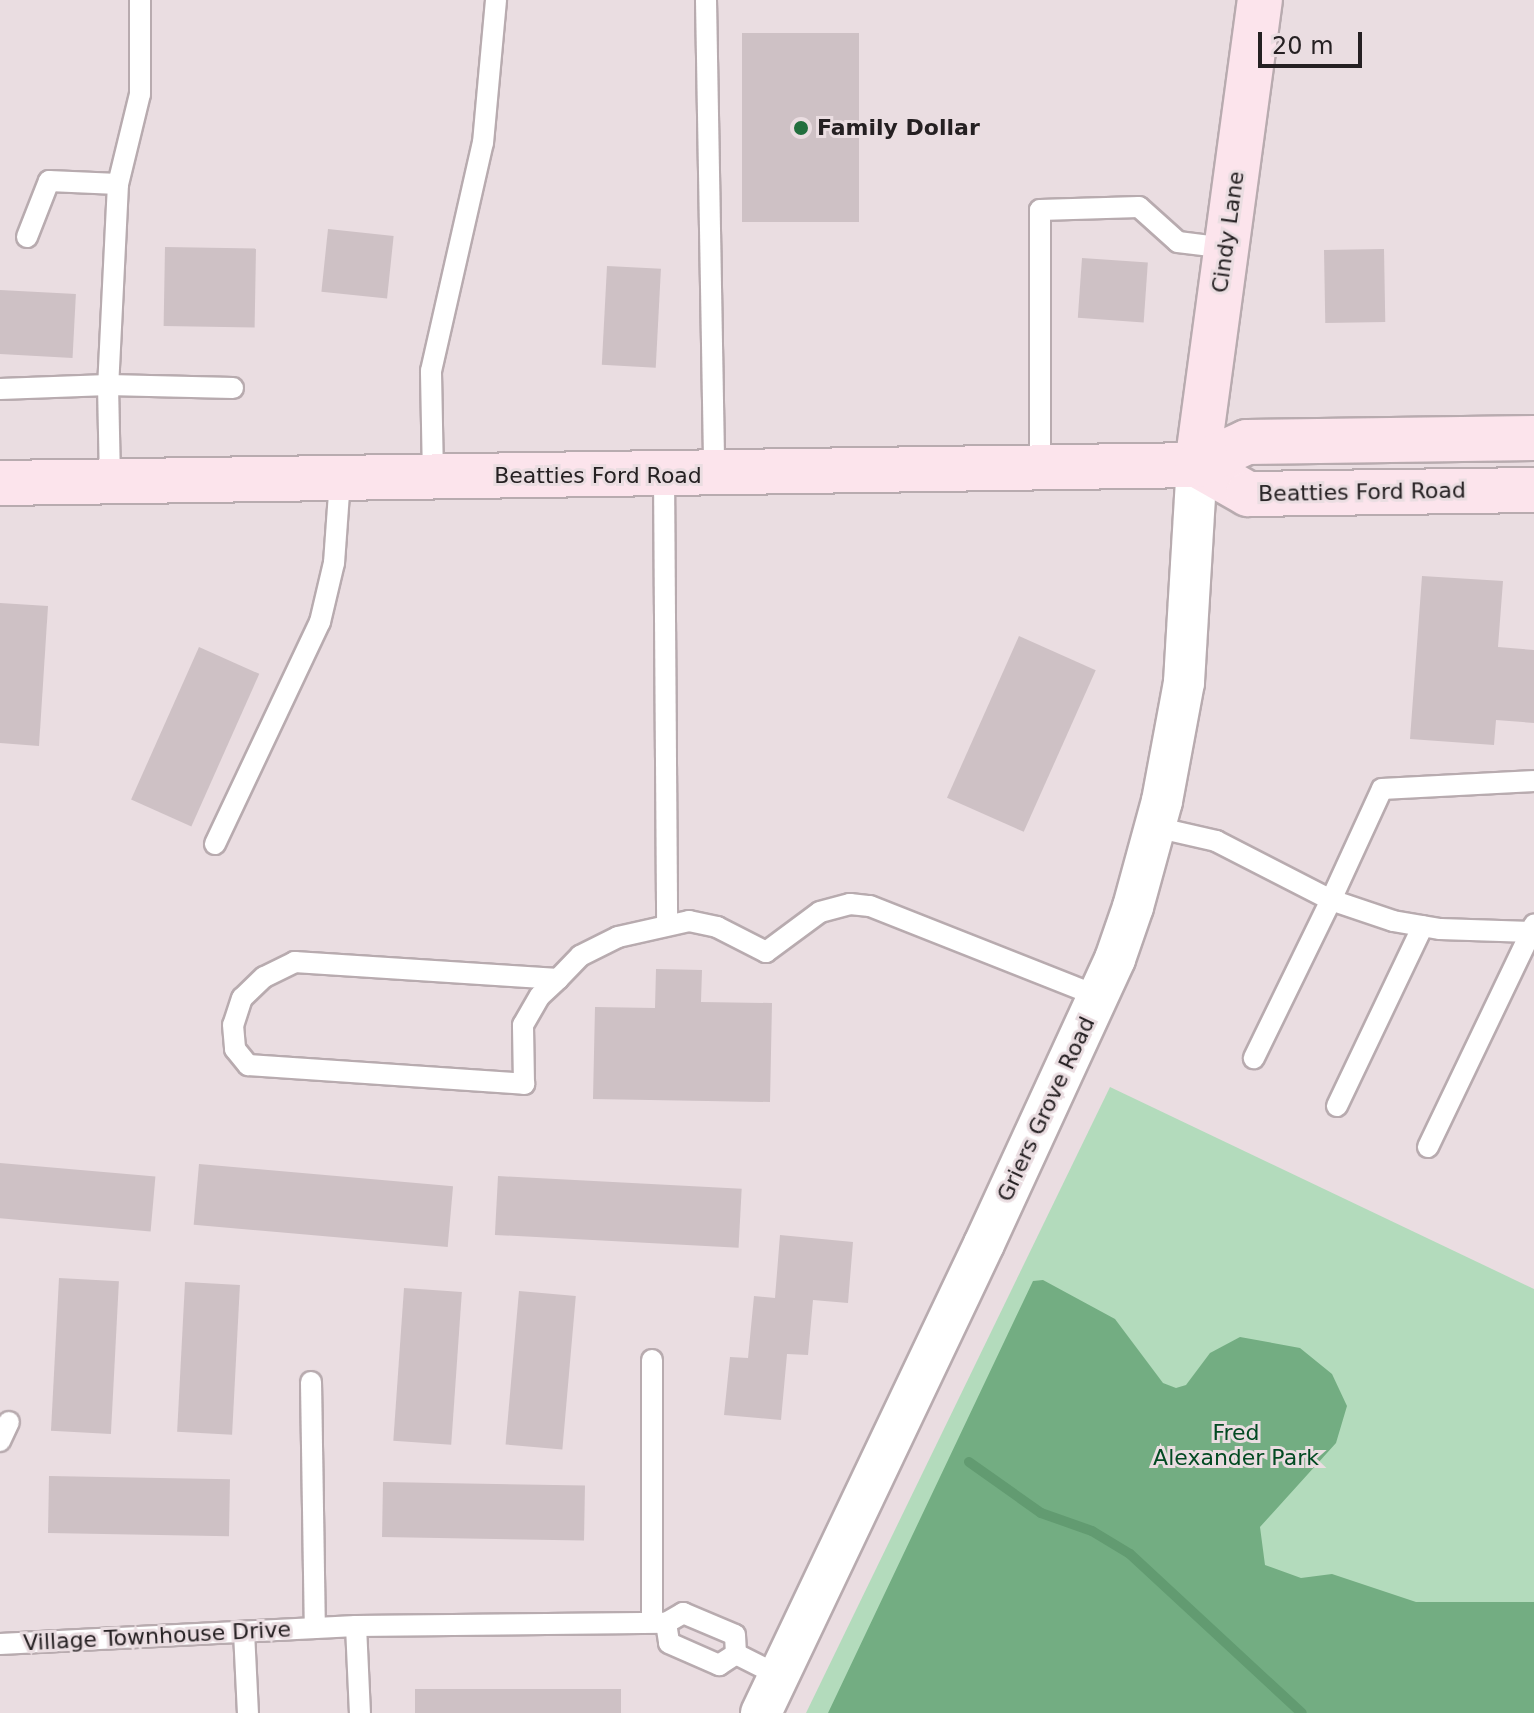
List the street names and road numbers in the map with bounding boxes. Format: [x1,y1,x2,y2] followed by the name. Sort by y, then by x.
[1206,169,1250,295] street label: Cindy Lane
[494,463,702,489] street label: Beatties Ford Road
[1258,477,1466,507] street label: Beatties Ford Road
[992,1012,1100,1206] street label: Griers Grove Road
[23,1616,291,1656] street label: Village Townhouse Drive

